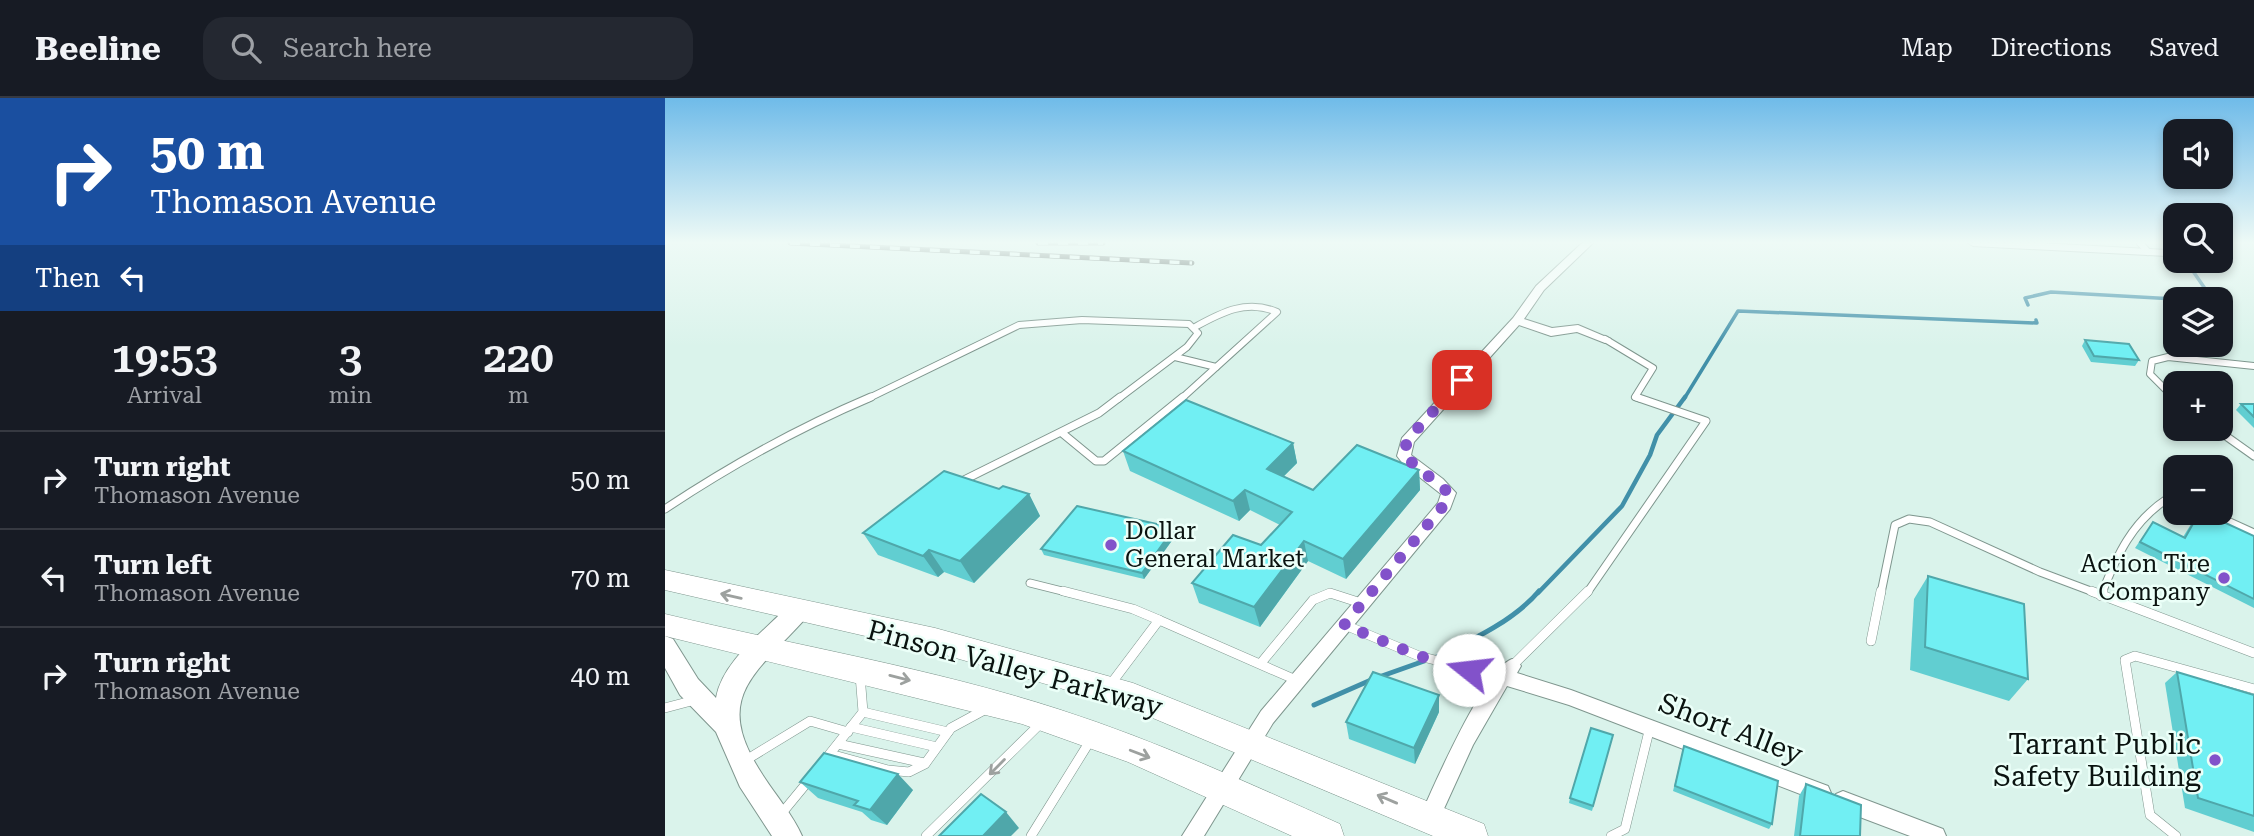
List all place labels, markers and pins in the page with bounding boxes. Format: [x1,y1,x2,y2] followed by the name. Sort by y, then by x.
[1432,350,1492,410] pin
[1125,517,1304,573] place label: Dollar General Market
[1103,537,1119,553] marker: Dollar General Market
[2080,550,2211,606] place label: Action Tire Company
[2216,570,2232,586] marker: Action Tire Company
[1993,728,2201,793] place label: Tarrant Public Safety Building
[2207,752,2223,768] marker: Tarrant Public Safety Building

